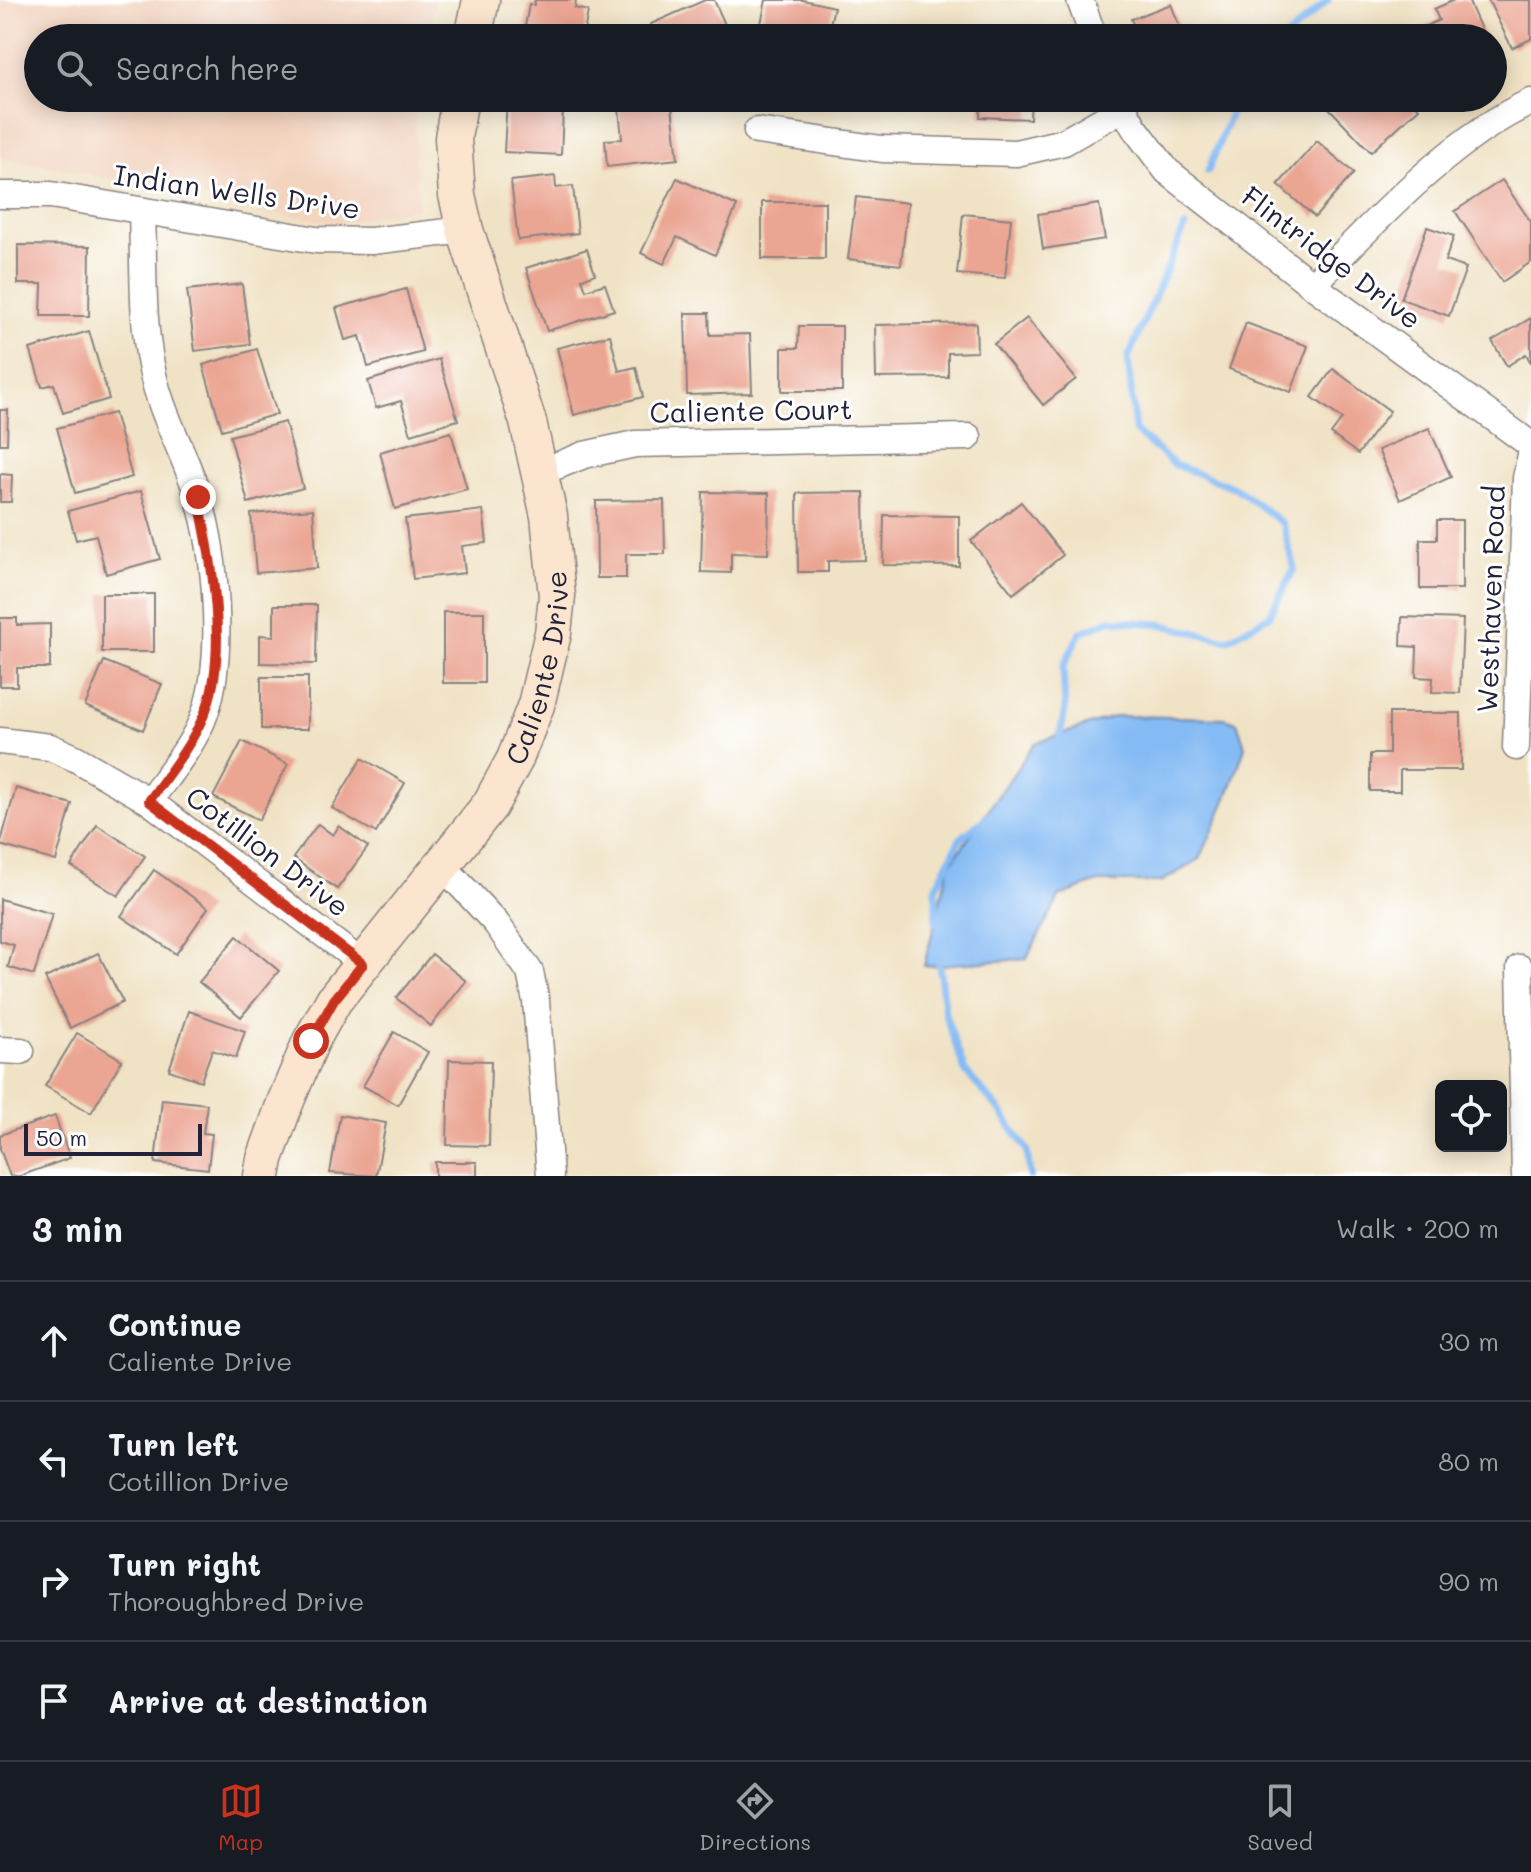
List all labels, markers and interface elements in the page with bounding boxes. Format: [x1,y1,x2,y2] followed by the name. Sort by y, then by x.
[24,24,1507,112] search box
[52,46,96,90] icon: search
[116,48,299,88] text: Search here
[111,156,363,226] street label: Indian Wells Drive
[1235,178,1429,336] street label: Flintridge Drive
[649,390,853,430] street label: Caliente Court
[180,479,216,515] route end
[1468,485,1512,713] street label: Westhaven Road
[497,569,576,770] street label: Caliente Drive
[179,778,357,924] street label: Cotillion Drive
[293,1023,329,1059] route start
[1435,1080,1507,1152] map controls
[1435,1080,1507,1152] button: locate
[24,1120,202,1156] scale bar
[36,1123,87,1152] text: 50 m
[32,1206,123,1251] text: 3 min
[1336,1211,1499,1245] text: Walk · 200 m
[108,1304,241,1344] text: Continue
[32,1319,76,1363] icon: ahead
[1439,1324,1499,1358] text: 30 m
[108,1344,292,1378] text: Caliente Drive
[108,1424,239,1464] text: Turn left
[32,1439,76,1483] icon: left
[1438,1444,1499,1478] text: 80 m
[108,1464,289,1498] text: Cotillion Drive
[108,1544,261,1584] text: Turn right
[32,1559,76,1603] icon: right
[1439,1564,1499,1598] text: 90 m
[108,1584,364,1618] text: Thoroughbred Drive
[32,1679,76,1723] icon: arrive
[108,1681,428,1721] text: Arrive at destination
[218,1779,263,1856] tab: Map
[699,1779,811,1856] tab: Directions
[1248,1779,1313,1856] tab: Saved

